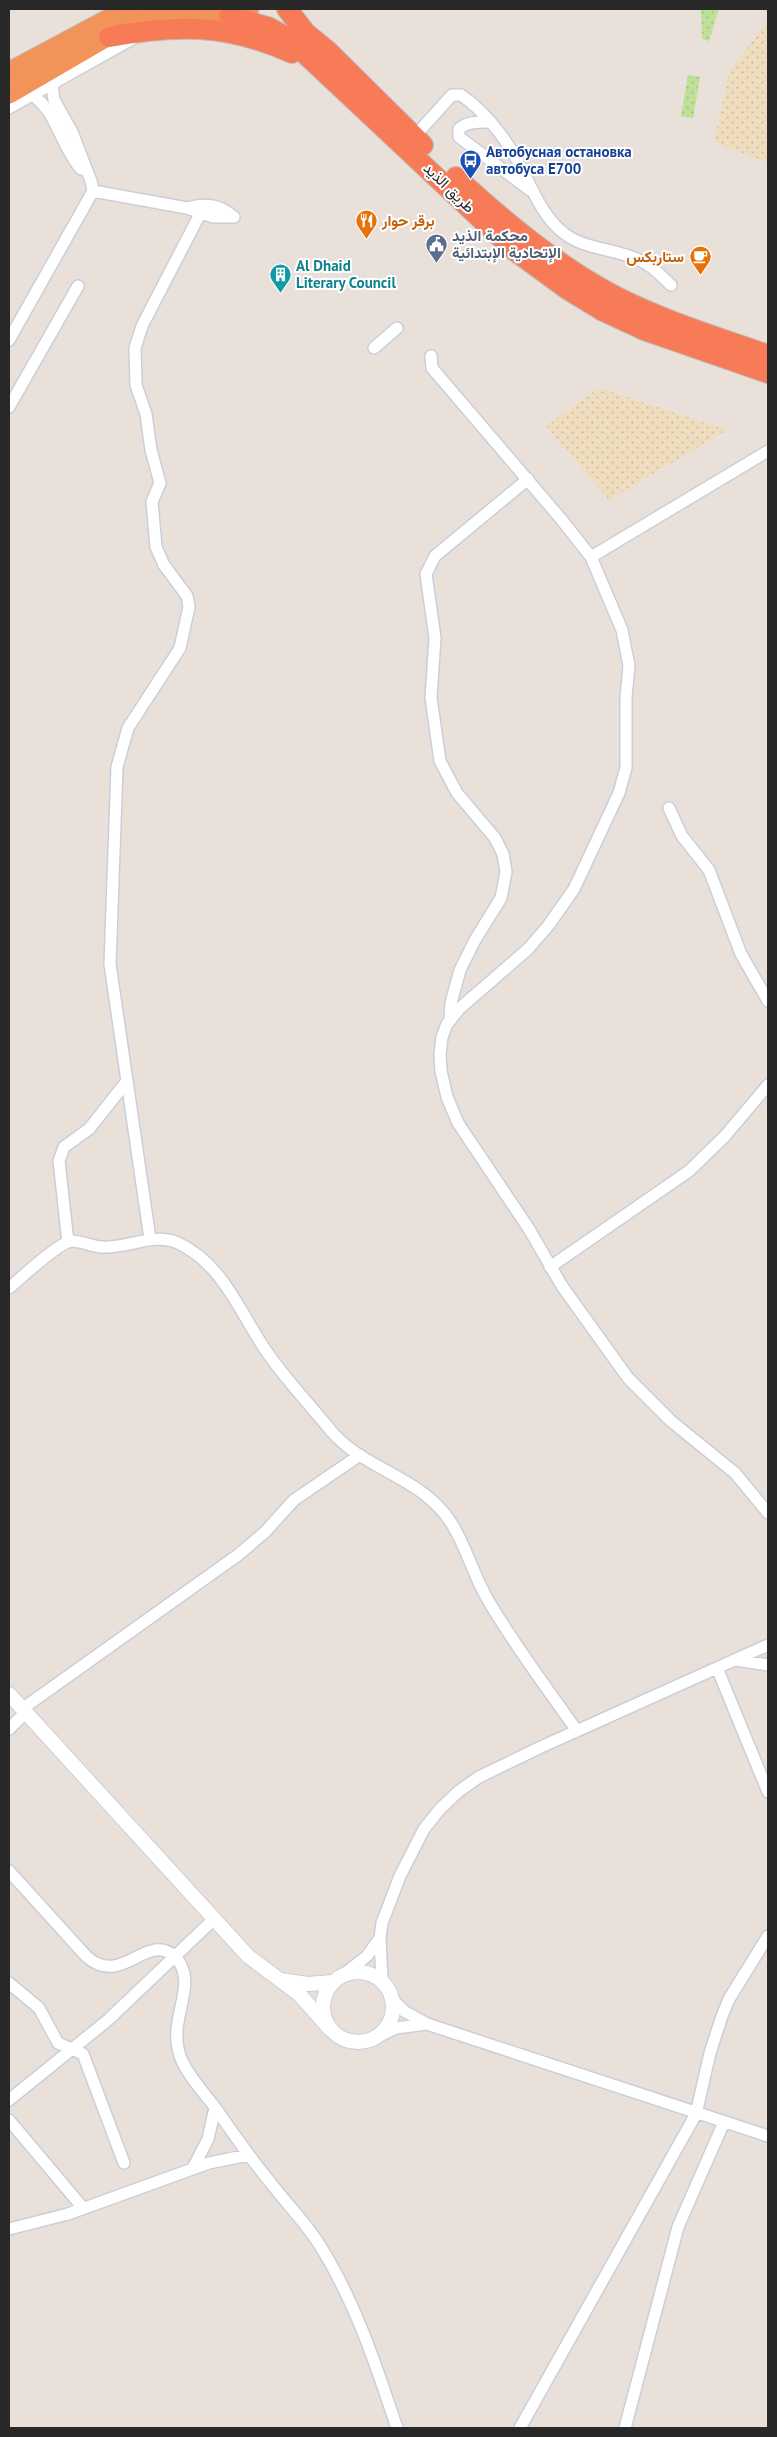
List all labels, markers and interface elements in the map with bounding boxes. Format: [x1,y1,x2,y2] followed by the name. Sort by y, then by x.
[486,142,632,178] place label: Автобусная остановка автобуса Е700
[458,149,482,180] bus stop icon: Автобусная остановка автобуса Е700
[419,158,479,218] street label: طريق الذيد
[354,209,378,240] restaurant icon: برقر حوار
[381,211,435,230] place label: برقر حوار
[452,226,561,263] place label: محكمة الذيد الإتحادية الإبتدائية
[424,233,448,264] public building icon: محكمة الذيد الإتحادية الإبتدائية
[688,245,712,276] cafe icon: ستاربكس
[626,247,684,266] place label: ستاربكس
[296,256,396,292] place label: Al Dhaid Literary Council
[268,263,292,294] building icon: Al Dhaid Literary Council

